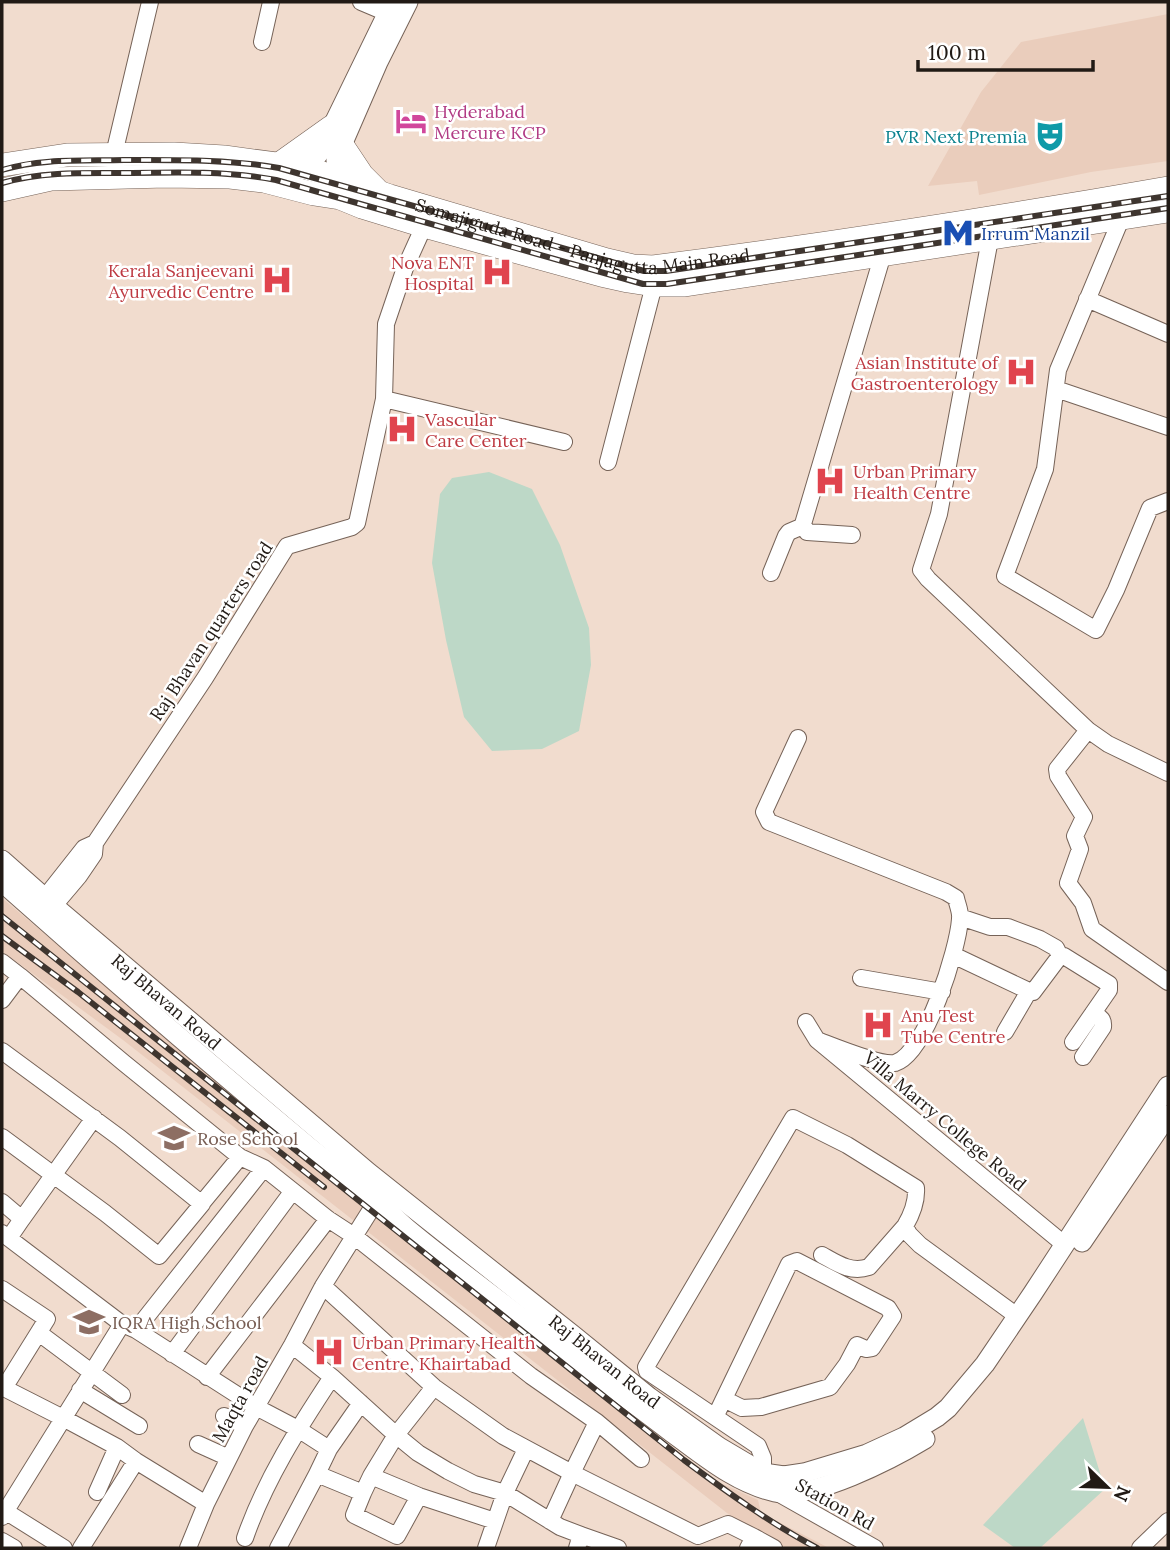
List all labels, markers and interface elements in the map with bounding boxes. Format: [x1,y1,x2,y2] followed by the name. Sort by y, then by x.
[918,28,1093,72] scale bar
[928,39,986,66] text: 100 m
[434,100,546,144] place label: Hyderabad Mercure KCP
[394,104,428,138] hotel icon: Hyderabad Mercure KCP
[1033,119,1067,153] theatre icon: PVR Next Premia
[885,125,1027,148] place label: PVR Next Premia
[413,193,752,279] street label: Somajiguda Road - Panjagutta Main Road
[941,216,975,250] metro station icon: Irrum Manzil
[981,222,1090,245] place label: Irrum Manzil
[391,251,474,295] place label: Nova ENT Hospital
[480,255,514,289] hospital icon: Nova ENT Hospital
[108,259,254,303] place label: Kerala Sanjeevani Ayurvedic Centre
[260,263,294,297] hospital icon: Kerala Sanjeevani Ayurvedic Centre
[851,351,1000,395] place label: Asian Institute of Gastroenterology
[1004,355,1038,389] hospital icon: Asian Institute of Gastroenterology
[424,408,527,452] place label: Vascular Care Center
[385,412,419,446] hospital icon: Vascular Care Center
[853,460,977,504] place label: Urban Primary Health Centre
[813,464,847,498] hospital icon: Urban Primary Health Centre
[144,537,278,725] street label: Raj Bhavan quarters road
[107,948,226,1055] street label: Raj Bhavan Road
[900,1004,1006,1048] place label: Anu Test Tube Centre
[861,1008,895,1042] hospital icon: Anu Test Tube Centre
[858,1046,1031,1196] street label: Villa Marry College Road
[157,1121,191,1155] school or university icon: Rose School
[197,1127,298,1150] place label: Rose School
[72,1305,106,1339] school or university icon: IQRA High School
[544,1309,665,1413] street label: Raj Bhavan Road
[112,1311,262,1334] place label: IQRA High School
[352,1331,536,1375] place label: Urban Primary Health Centre, Khairtabad
[312,1335,346,1369] hospital icon: Urban Primary Health Centre, Khairtabad
[207,1352,273,1446] street label: Maqta road
[1072,1452,1142,1522] north arrow
[792,1473,879,1535] street label: Station Rd
[1109,1482,1137,1505] text: N

